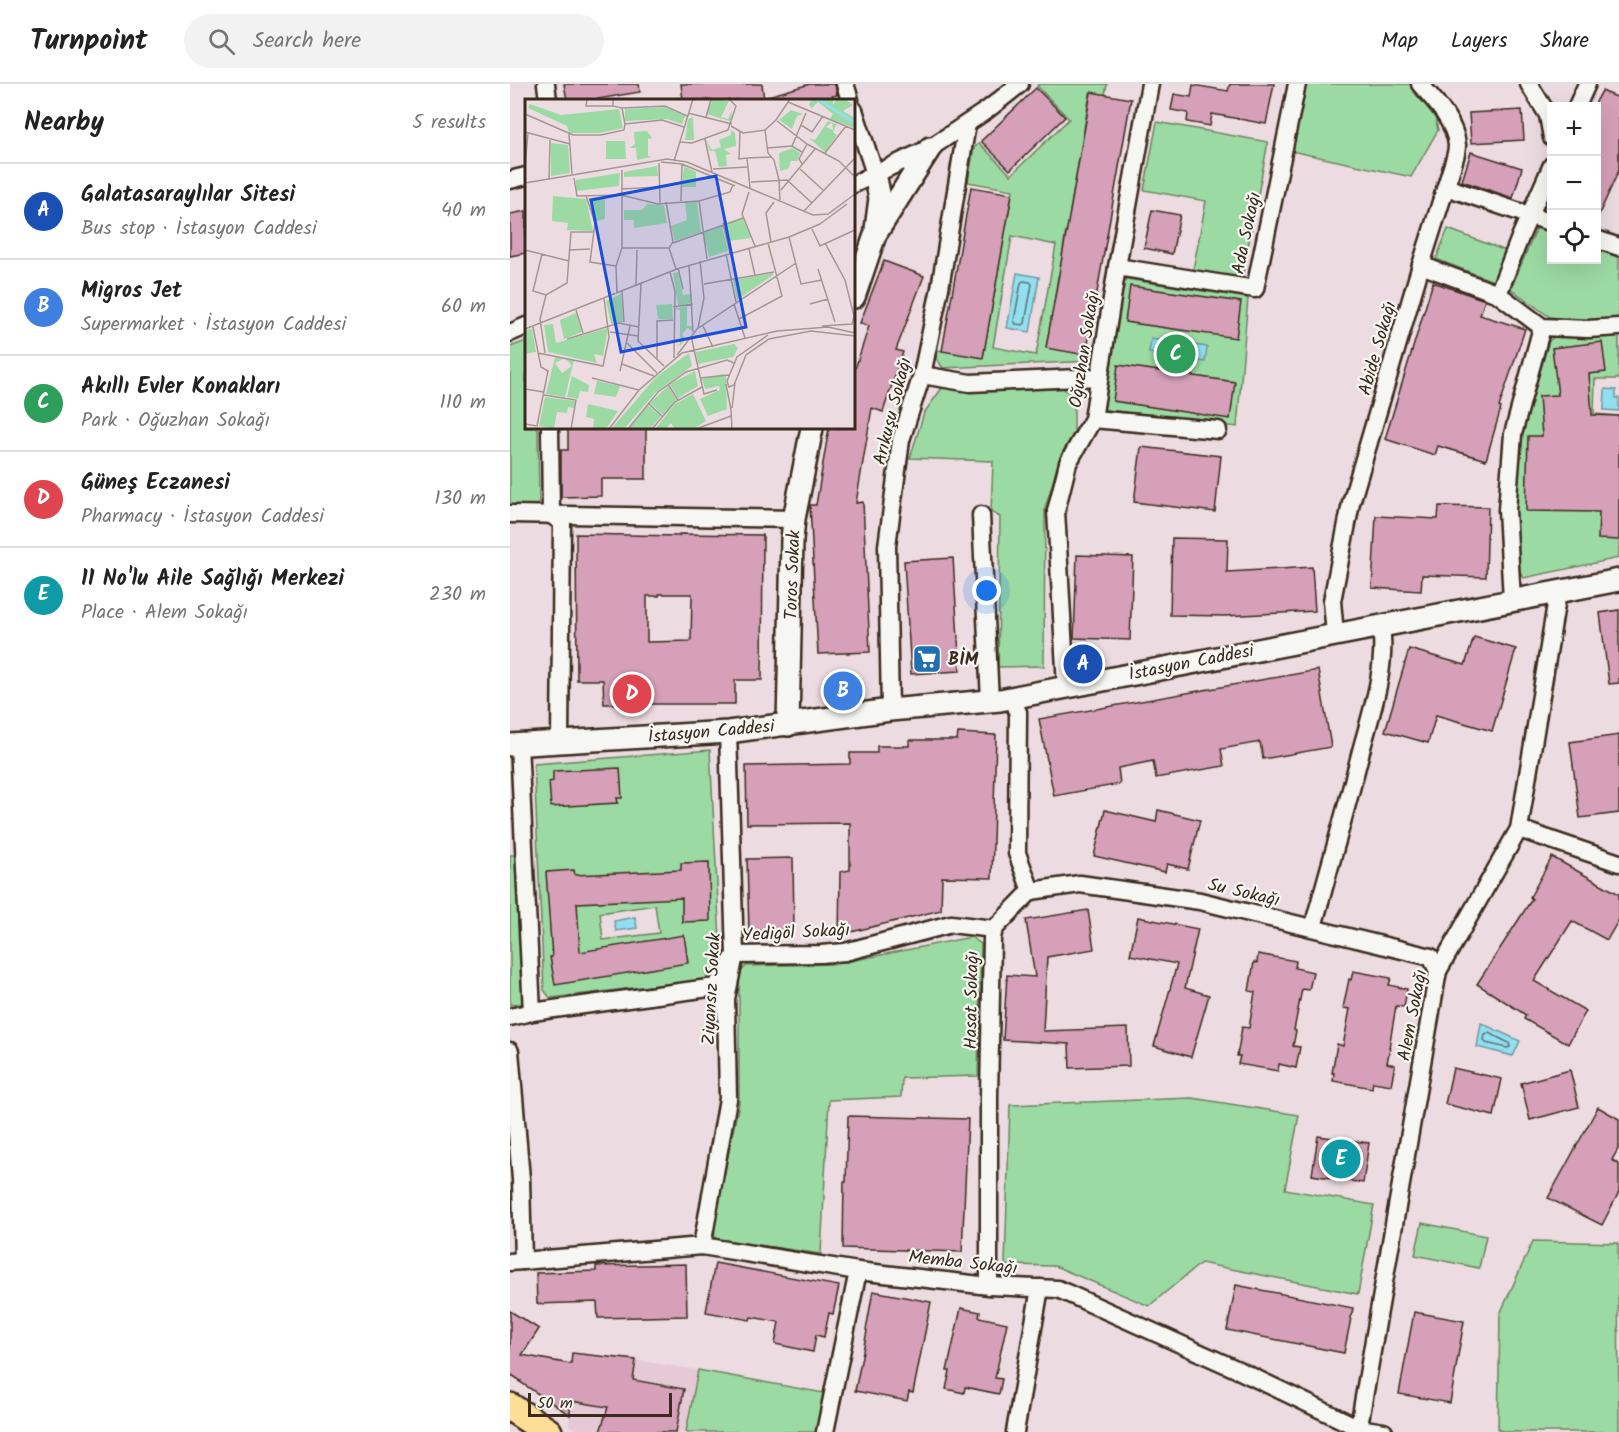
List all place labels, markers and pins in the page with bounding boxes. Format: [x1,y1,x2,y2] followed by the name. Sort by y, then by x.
[1156,332,1196,376] pin: C
[1064,642,1102,686] pin: A
[911,643,943,675] supermarket icon: BİM
[948,646,979,675] place label: BİM
[824,668,862,714] pin: B
[612,672,652,716] pin: D
[1322,1136,1360,1182] pin: E

